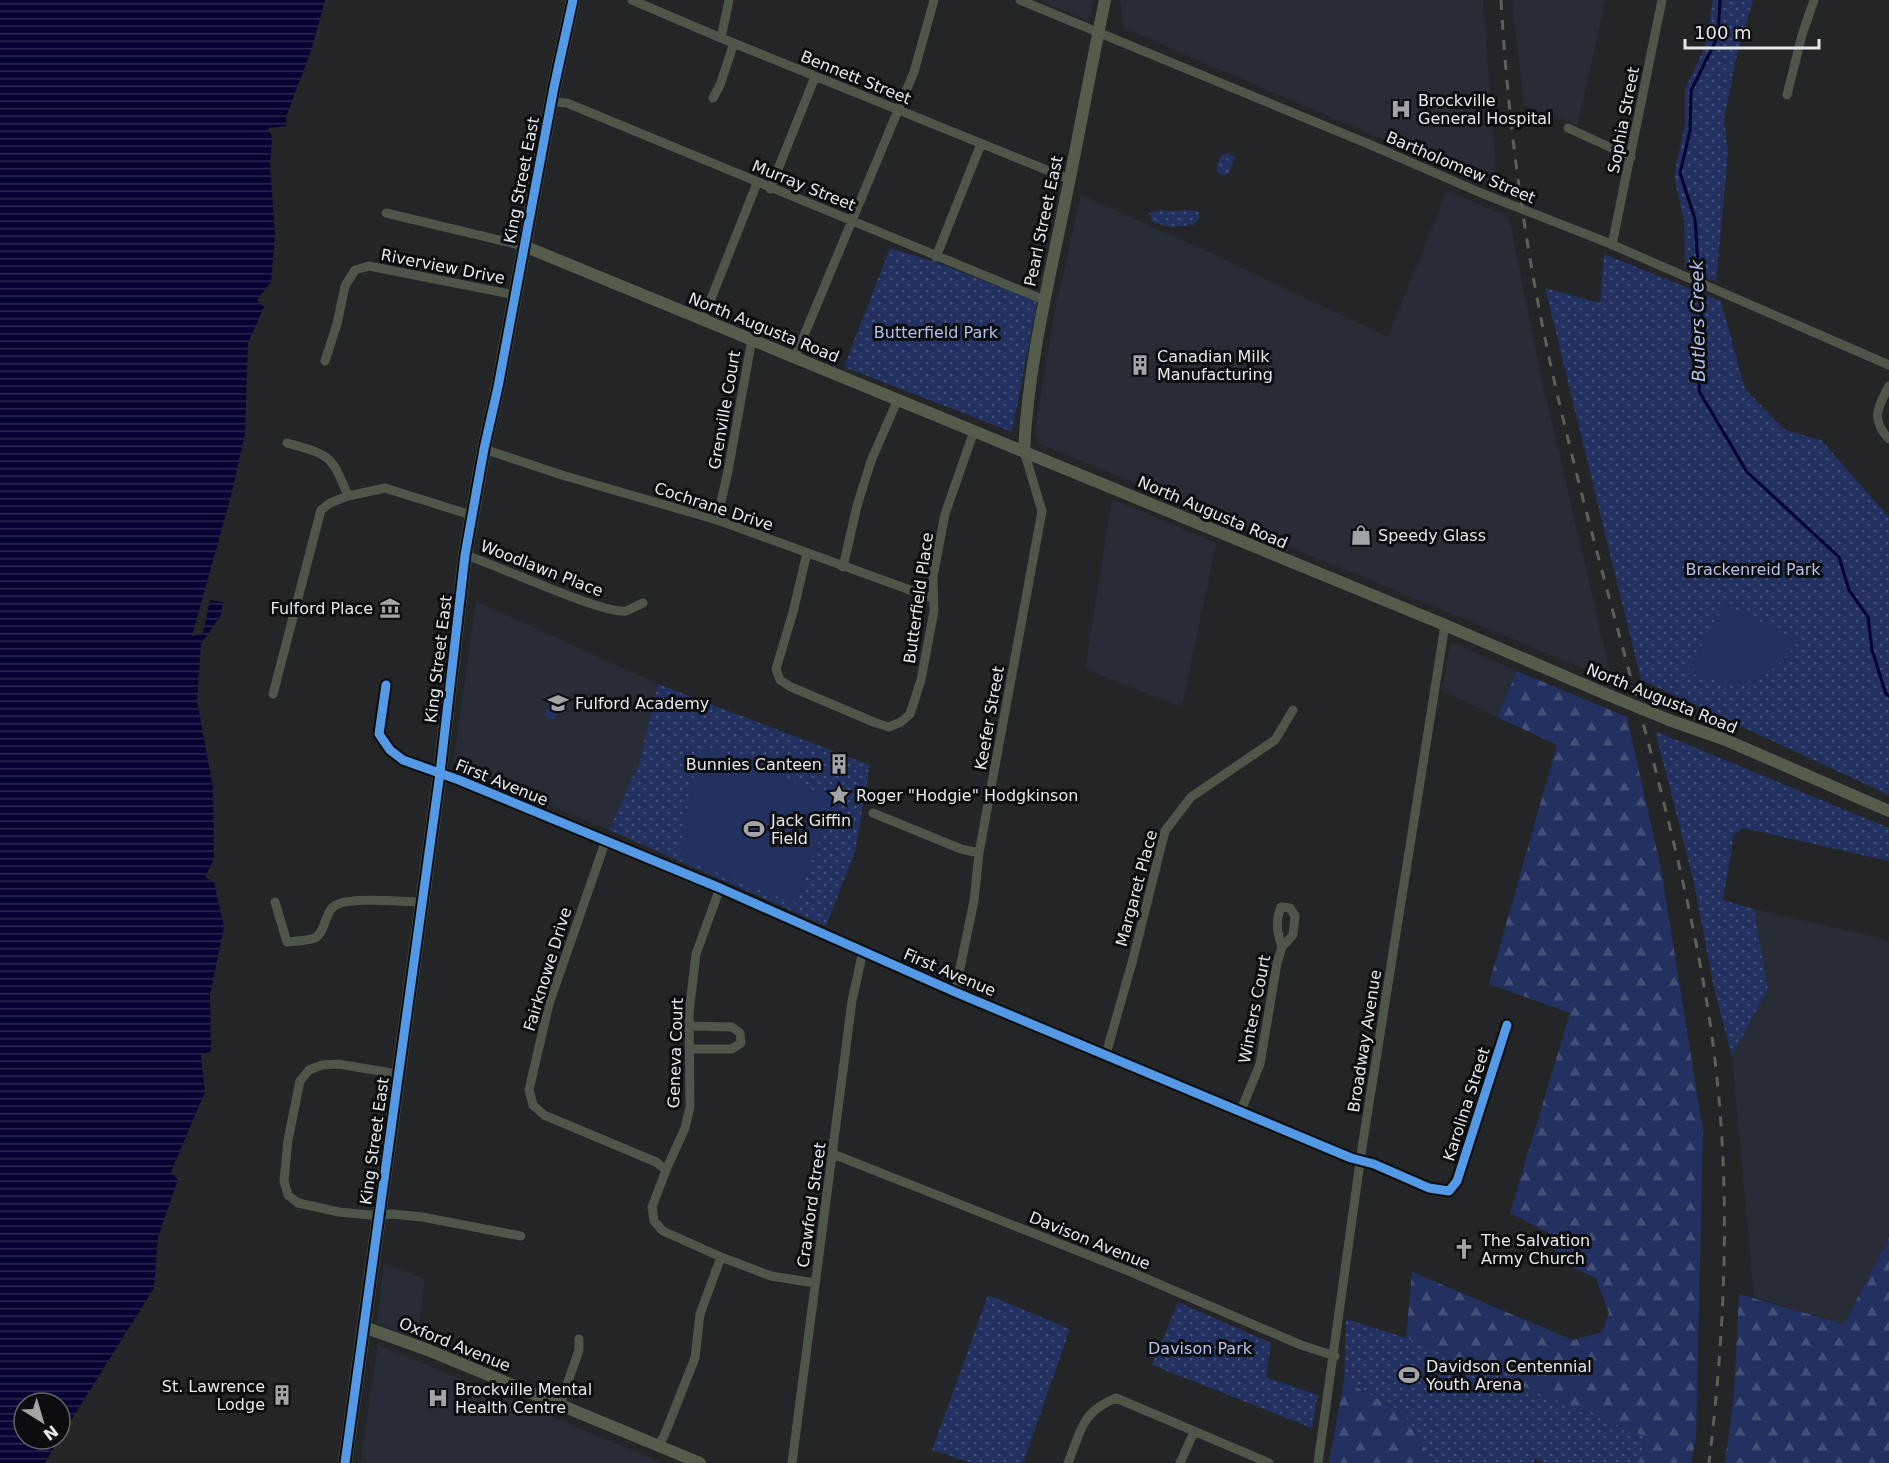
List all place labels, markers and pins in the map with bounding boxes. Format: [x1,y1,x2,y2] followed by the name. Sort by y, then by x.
[1418,91,1551,128] place label: Brockville General Hospital
[1389,97,1413,121] hospital icon: Brockville General Hospital
[1157,347,1273,384] place label: Canadian Milk Manufacturing
[1128,353,1152,377] building icon: Canadian Milk Manufacturing
[1349,523,1373,547] shop icon: Speedy Glass
[1378,526,1486,545] place label: Speedy Glass
[378,596,402,620] museum icon: Fulford Place
[271,599,373,618] place label: Fulford Place
[546,691,570,715] school or university icon: Fulford Academy
[575,694,709,713] place label: Fulford Academy
[827,752,851,776] building icon: Bunnies Canteen
[686,755,822,774] place label: Bunnies Canteen
[827,783,851,807] place icon: Roger "Hodgie" Hodgkinson
[856,786,1078,805] place label: Roger "Hodgie" Hodgkinson
[770,811,851,848] place label: Jack Giffin Field
[742,817,766,841] sports icon: Jack Giffin Field
[1480,1231,1590,1268] place label: The Salvation Army Church
[1452,1237,1476,1261] church icon: The Salvation Army Church
[1425,1357,1592,1394] place label: Davidson Centennial Youth Arena
[1397,1363,1421,1387] sports icon: Davidson Centennial Youth Arena
[162,1377,265,1414] place label: St. Lawrence Lodge
[455,1380,592,1417] place label: Brockville Mental Health Centre
[270,1383,294,1407] building icon: St. Lawrence Lodge
[426,1386,450,1410] hospital icon: Brockville Mental Health Centre

